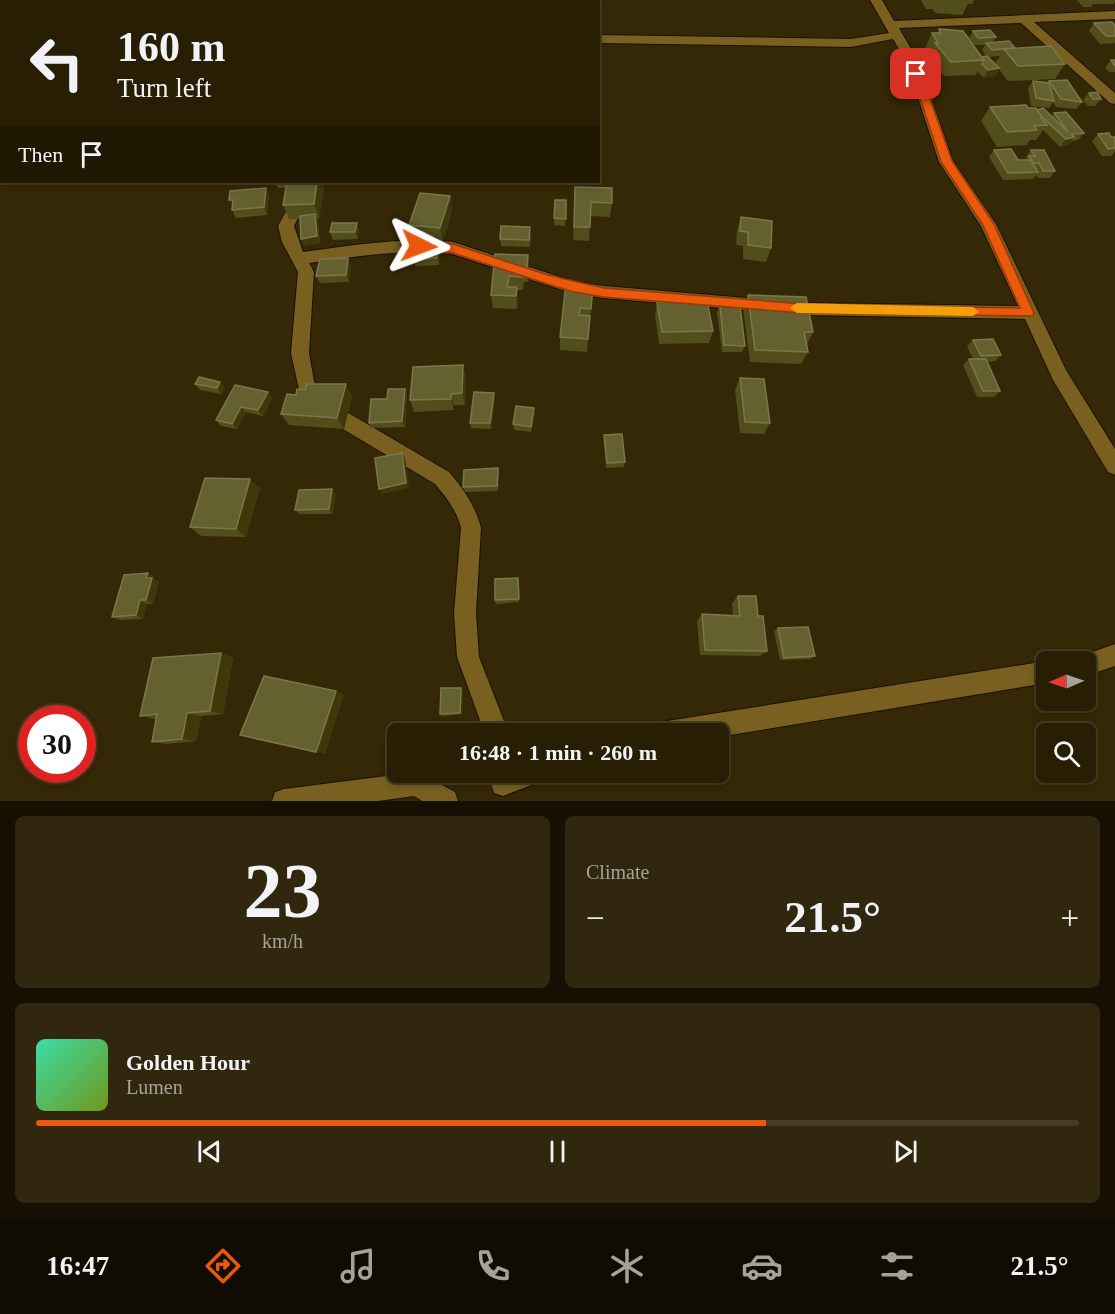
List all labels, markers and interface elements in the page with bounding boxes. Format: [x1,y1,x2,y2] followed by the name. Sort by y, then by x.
[18,24,96,102] icon: left
[117,24,226,70] text: 160 m
[890,48,941,99] pin
[899,57,932,90] icon: arrive
[117,73,211,103] text: Turn left
[75,138,108,171] icon: arrive
[18,142,63,167] text: Then
[387,214,451,278] position arrow
[1036,651,1096,711] north arrow
[1036,651,1096,783] map controls
[18,705,96,783] speed limit sign: 30
[1036,723,1096,783] button: search
[459,740,657,765] text: 16:48 · 1 min · 260 m
[244,847,322,934] text: 23
[586,861,649,883] text: Climate
[784,892,881,942] text: 21.5°
[586,900,605,936] text: −
[1060,900,1079,936] text: +
[262,930,303,952] text: km/h
[126,1050,250,1075] text: Golden Hour
[126,1076,183,1098] text: Lumen
[193,1135,226,1168] icon: previous
[541,1135,574,1168] icon: pause
[889,1135,922,1168] icon: next
[202,1245,244,1287] icon: directions
[337,1245,379,1287] icon: music
[472,1245,514,1287] icon: phone
[606,1245,648,1287] icon: climate
[741,1245,783,1287] icon: car
[876,1245,918,1287] icon: filters
[46,1251,109,1281] text: 16:47
[1011,1251,1069,1281] text: 21.5°

